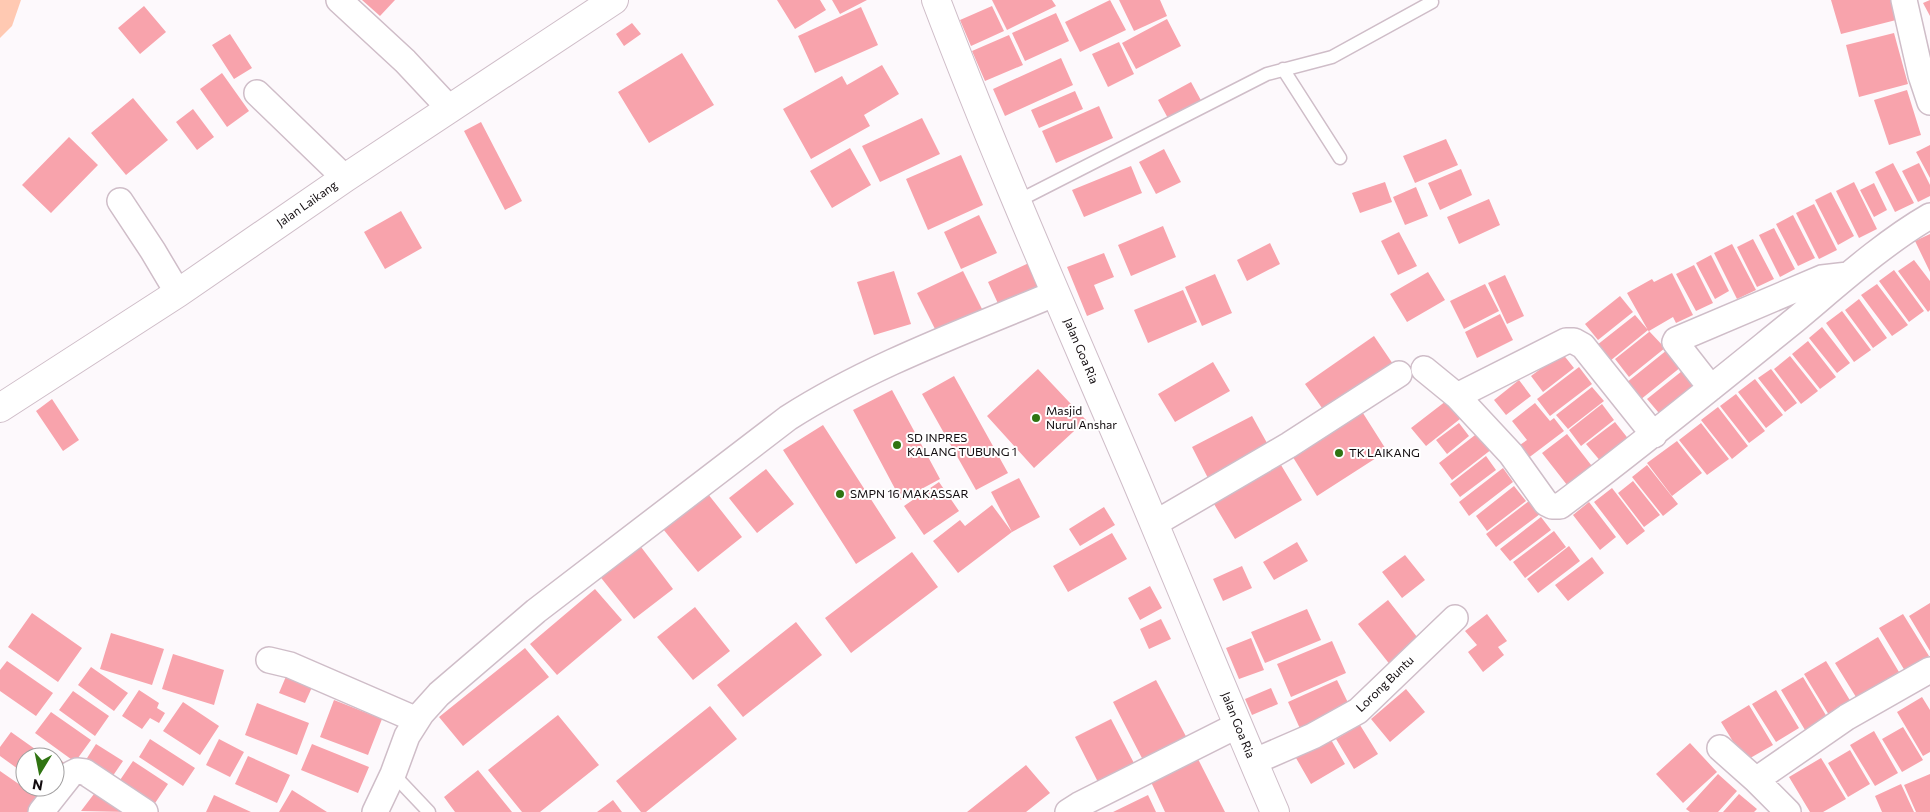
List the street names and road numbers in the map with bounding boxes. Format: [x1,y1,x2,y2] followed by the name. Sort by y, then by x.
[273,177,340,230] street label: Jalan Laikang
[1061,316,1102,386] street label: Jalan Goa Ria
[1353,652,1416,714] street label: Lorong Buntu
[1218,689,1259,760] street label: Jalan Goa Ria

